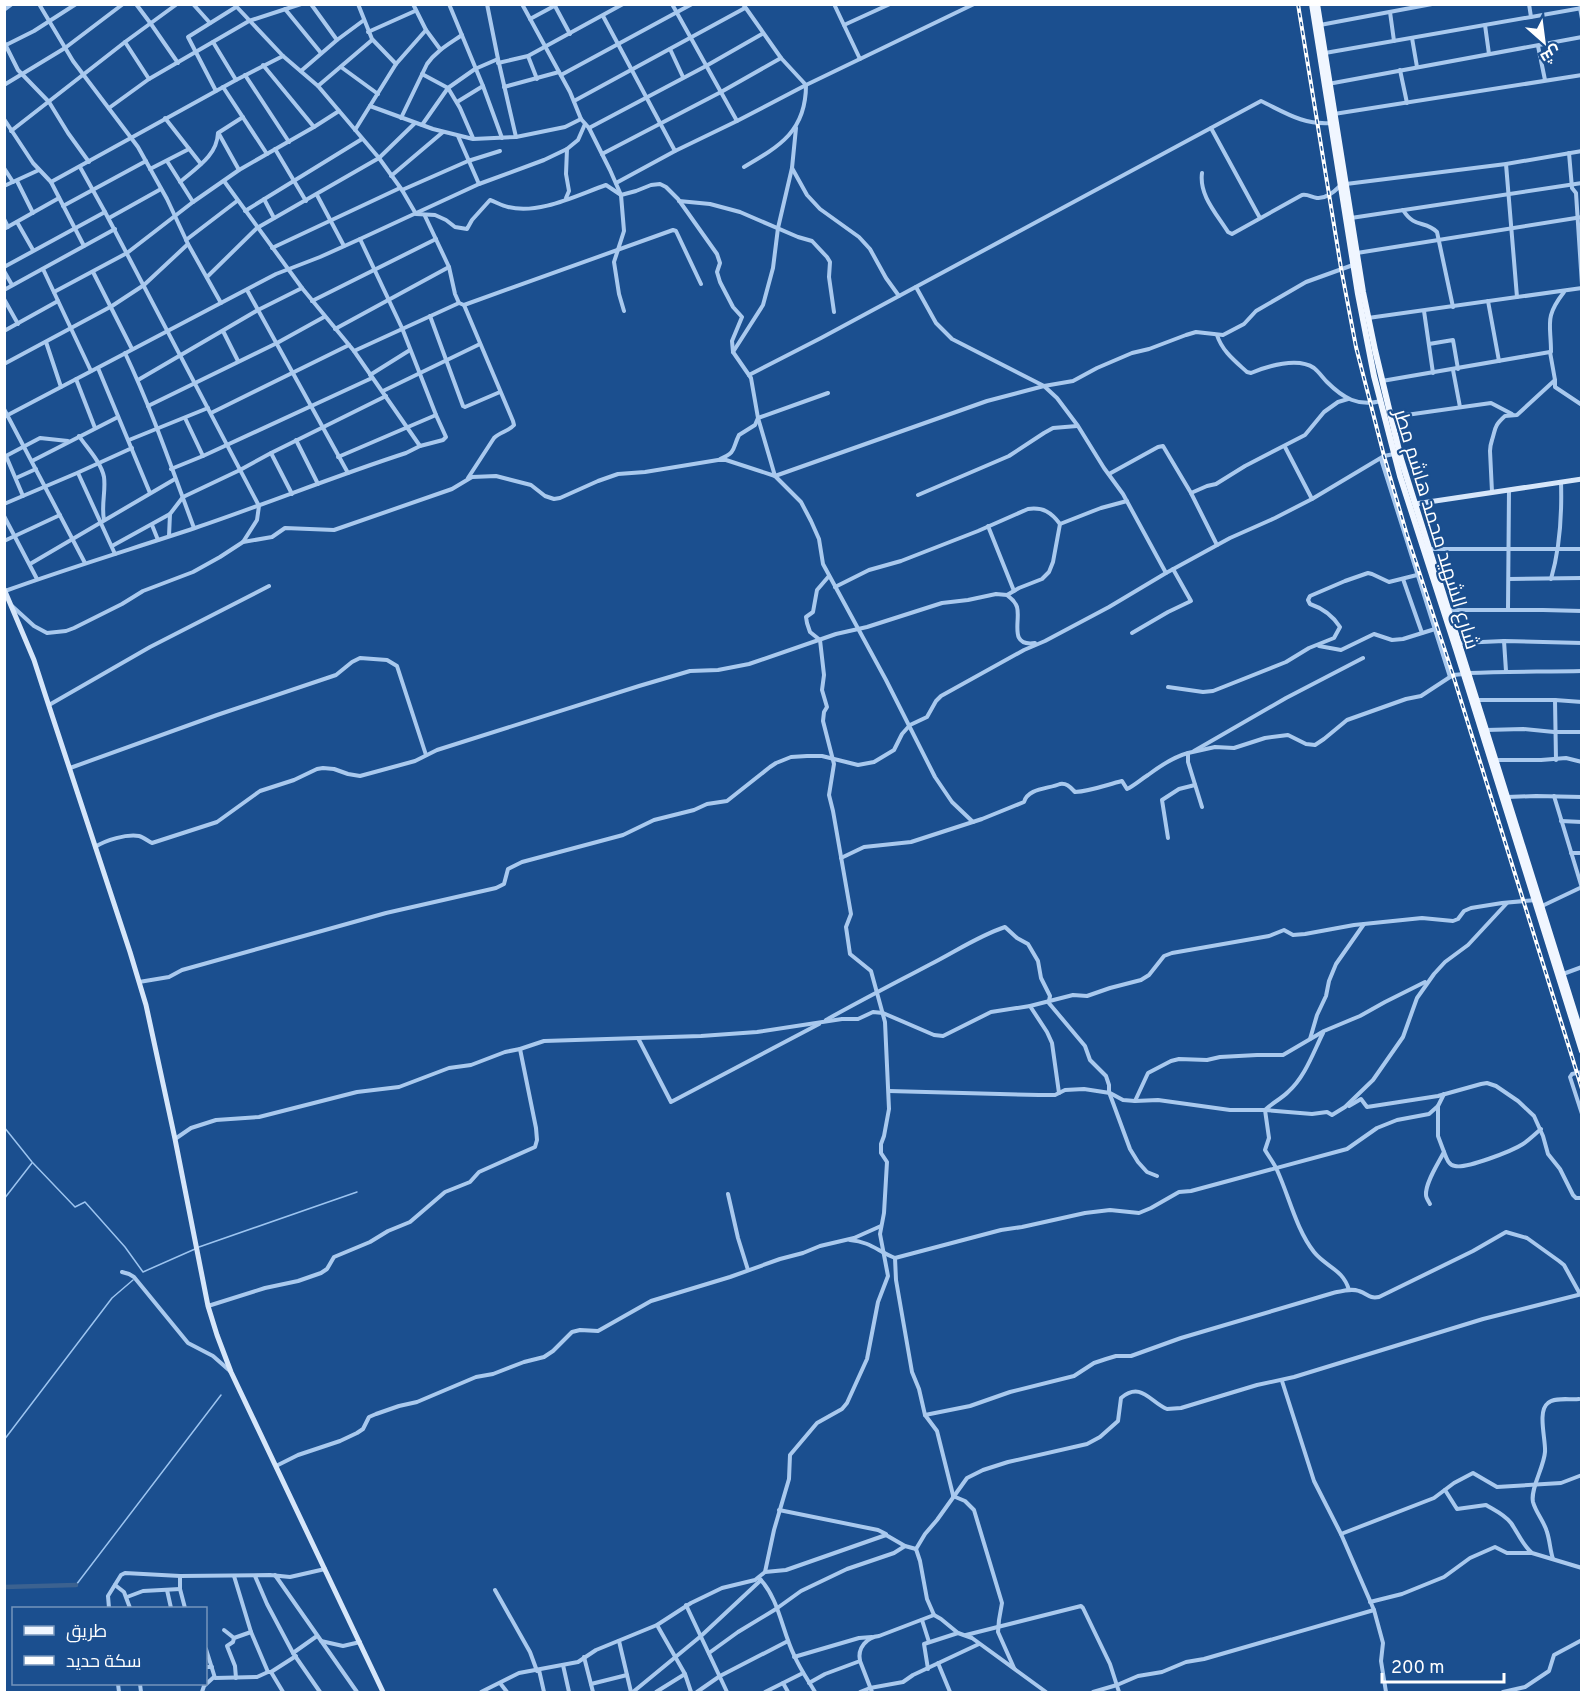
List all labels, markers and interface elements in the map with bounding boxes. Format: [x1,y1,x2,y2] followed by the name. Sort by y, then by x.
[1514,12,1574,72] north arrow
[1536,40,1564,67] text: ش
[1386,405,1484,653] street label: شارع الشهيد محمد هاشم مطر
[12,1607,207,1685] legend
[66,1621,107,1644] text: طريق
[1382,1646,1504,1684] scale bar
[66,1651,141,1674] text: سكة حديد
[1391,1657,1444,1680] text: 200 m

